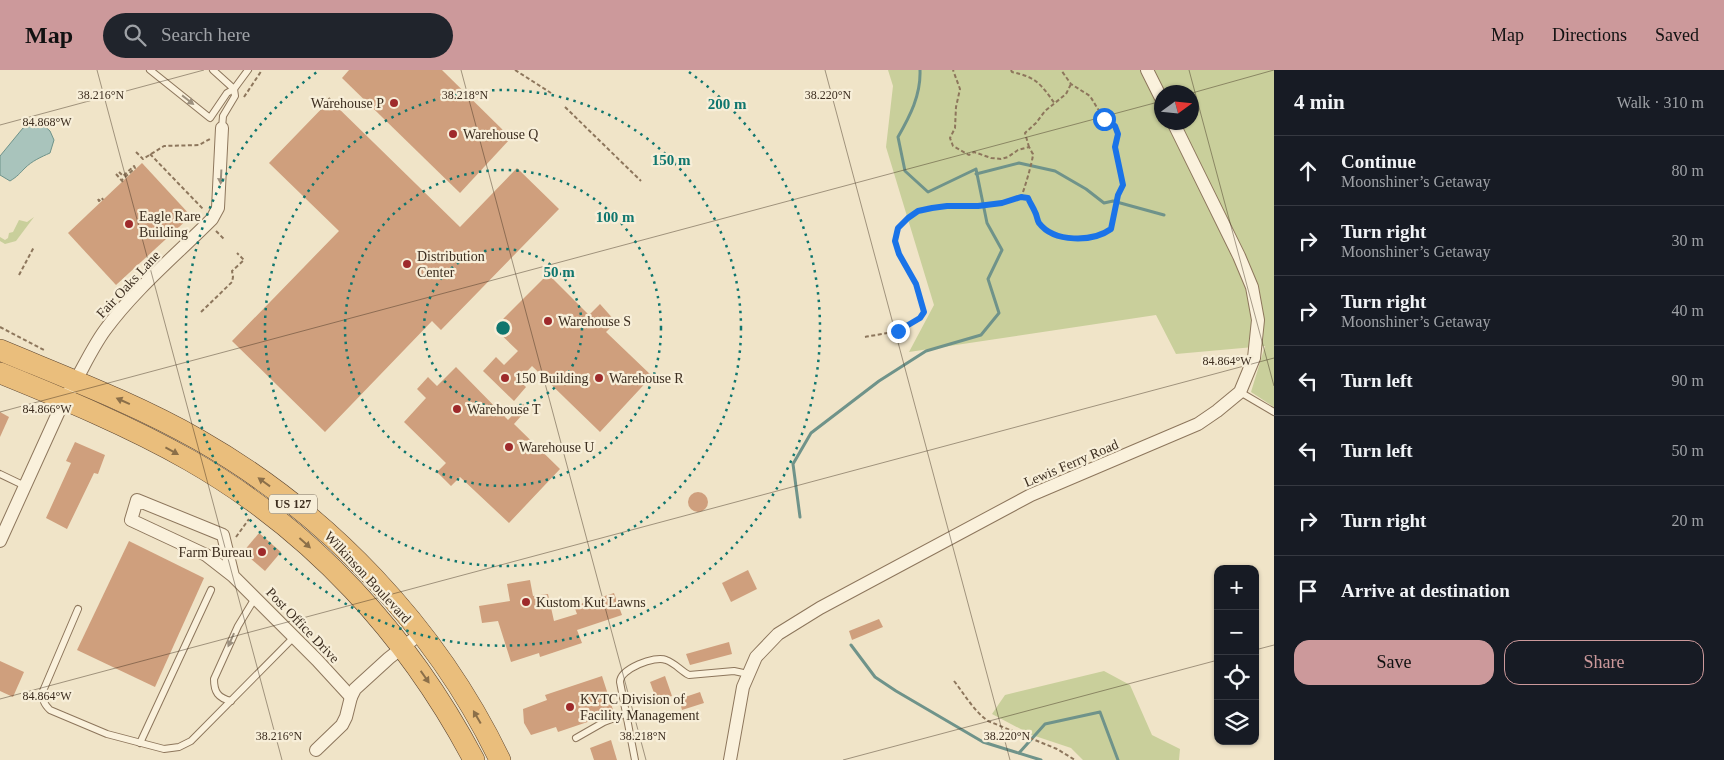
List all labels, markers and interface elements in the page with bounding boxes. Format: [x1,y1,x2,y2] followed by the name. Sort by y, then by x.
[103,13,453,58] search box
[121,21,149,49] icon: search
[25,22,73,48] text: Map
[161,24,250,45] text: Search here
[1491,25,1524,45] text: Map
[1552,25,1627,45] text: Directions
[1655,25,1699,45] text: Saved
[1154,85,1199,130] north arrow
[78,88,125,102] text: 38.216°N
[442,88,489,102] text: 38.218°N
[805,88,852,102] text: 38.220°N
[1294,90,1345,114] text: 4 min
[1617,94,1704,111] text: Walk · 310 m
[181,95,194,106] one-way arrow
[311,96,384,111] place label: Warehouse P
[708,96,747,112] text: 200 m
[388,97,400,109] marker: Warehouse P
[1093,108,1116,131] route start
[22,115,72,129] text: 84.868°W
[463,127,538,142] place label: Warehouse Q
[447,128,459,140] marker: Warehouse Q
[1341,151,1416,172] text: Continue
[652,152,691,168] text: 150 m
[1294,157,1322,185] icon: ahead
[1672,162,1704,179] text: 80 m
[216,169,224,185] one-way arrow
[1341,173,1490,190] text: Moonshiner’s Getaway
[139,209,201,240] place label: Eagle Rare Building
[596,209,635,225] text: 100 m
[123,218,135,230] marker: Eagle Rare Building
[1341,221,1426,242] text: Turn right
[1294,227,1322,255] icon: right
[1672,232,1704,249] text: 30 m
[1341,243,1490,260] text: Moonshiner’s Getaway
[93,248,163,321] street label: Fair Oaks Lane
[417,249,485,280] place label: Distribution Center
[401,258,413,270] marker: Distribution Center
[543,264,575,280] text: 50 m
[1341,291,1426,312] text: Turn right
[1294,297,1322,325] icon: right
[1672,302,1704,319] text: 40 m
[1341,313,1490,330] text: Moonshiner’s Getaway
[558,314,631,329] place label: Warehouse S
[542,315,554,327] marker: Warehouse S
[494,319,512,337] centre of rings
[887,320,910,343] route end
[1202,354,1252,368] text: 84.864°W
[1294,367,1322,395] icon: left
[1341,370,1413,391] text: Turn left
[515,371,589,386] place label: 150 Building
[609,371,684,386] place label: Warehouse R
[499,372,511,384] marker: 150 Building
[593,372,605,384] marker: Warehouse R
[1672,372,1704,389] text: 90 m
[116,397,130,405] one-way arrow
[22,402,72,416] text: 84.866°W
[467,402,541,417] place label: Warehouse T
[451,403,463,415] marker: Warehouse T
[1022,437,1121,490] street label: Lewis Ferry Road
[1294,437,1322,465] icon: left
[519,440,594,455] place label: Warehouse U
[1341,440,1413,461] text: Turn left
[503,441,515,453] marker: Warehouse U
[1672,442,1704,459] text: 50 m
[165,446,179,455] one-way arrow
[257,477,270,487] one-way arrow
[269,494,317,514] road number: US 127
[1294,507,1322,535] icon: right
[1341,510,1426,531] text: Turn right
[1672,512,1704,529] text: 20 m
[321,528,414,626] street label: Wilkinson Boulevard
[299,537,311,549] one-way arrow
[179,545,252,560] place label: Farm Bureau
[256,546,268,558] marker: Farm Bureau
[1214,565,1259,745] map controls
[1214,565,1259,610] button: +
[1294,577,1322,605] icon: arrive
[1341,580,1510,601] text: Arrive at destination
[263,585,342,666] street label: Post Office Drive
[536,595,646,610] place label: Kustom Kut Lawns
[520,596,532,608] marker: Kustom Kut Lawns
[1214,610,1259,655] button: −
[227,633,235,647] one-way arrow
[1294,640,1494,685] button: Save
[1504,640,1704,685] button: Share
[1214,655,1259,700] button: locate
[420,670,430,684] one-way arrow
[22,689,72,703] text: 84.864°W
[580,692,699,723] place label: KYTC Division of Facility Management
[1214,700,1259,745] button: layers
[564,701,576,713] marker: KYTC Division of Facility Management
[473,709,481,724] one-way arrow
[256,729,303,743] text: 38.216°N
[620,729,667,743] text: 38.218°N
[984,729,1031,743] text: 38.220°N

